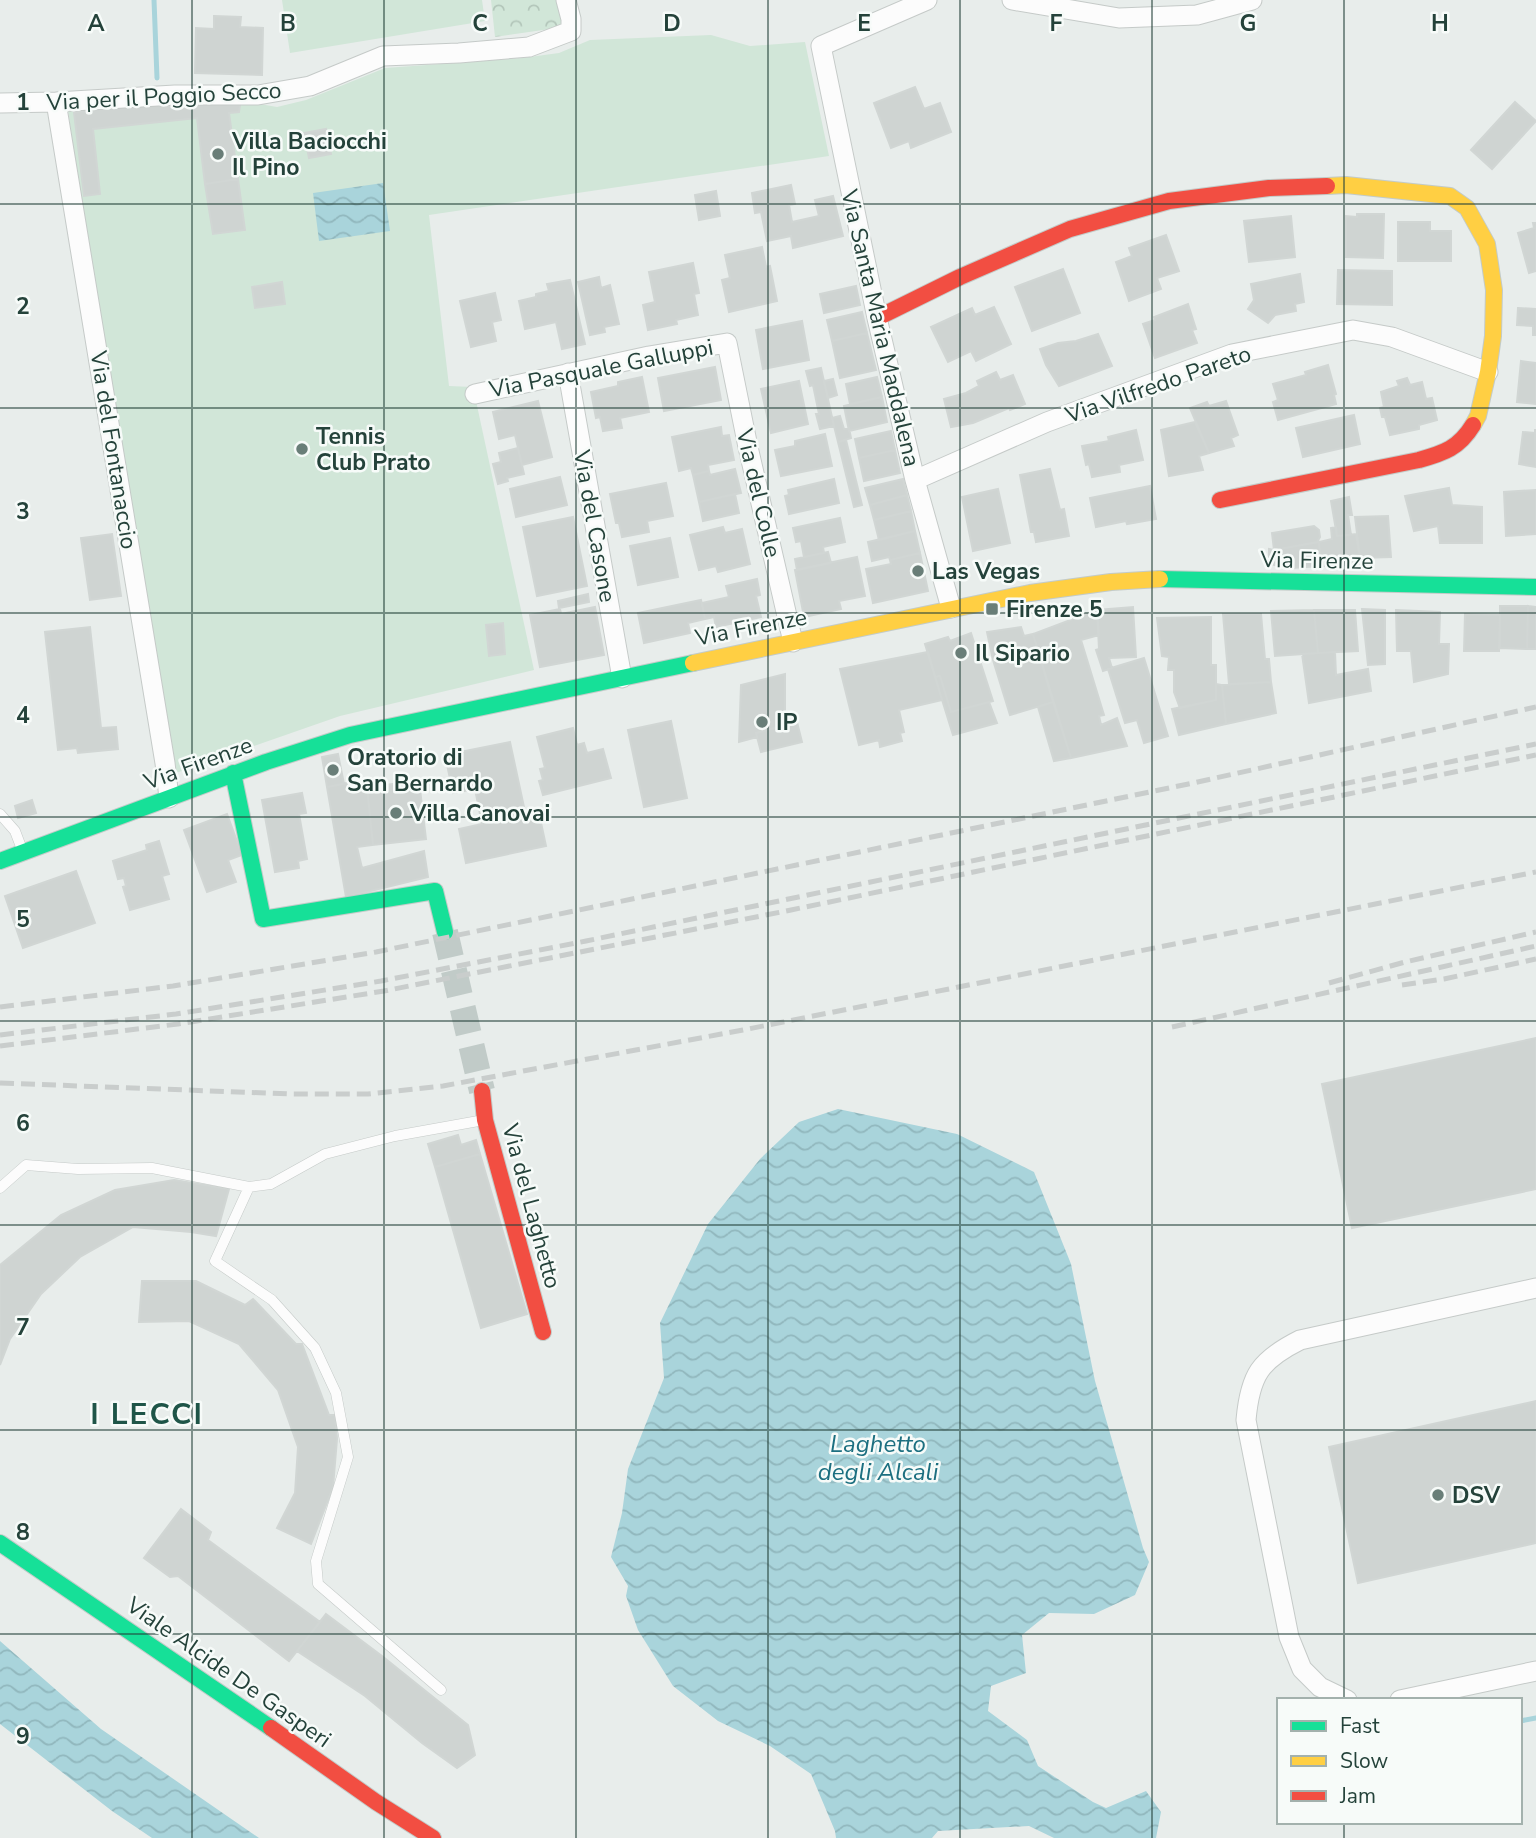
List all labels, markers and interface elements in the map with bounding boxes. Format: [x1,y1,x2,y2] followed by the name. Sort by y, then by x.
[87,8,105,39] text: A
[280,8,296,39] text: B
[472,8,488,39] text: C
[663,8,681,39] text: D
[857,8,871,39] text: E
[1050,8,1063,39] text: F
[1240,8,1256,39] text: G
[1431,8,1449,39] text: H
[45,75,282,118] street label: Via per il Poggio Secco
[16,87,30,118] text: 1
[231,126,387,183] place label: Villa Baciocchi Il Pino
[210,146,226,162] marker: Villa Baciocchi Il Pino
[833,186,927,470] street label: Via Santa Maria Maddalena
[16,291,30,322] text: 2
[486,332,716,406] street label: Via Pasquale Galluppi
[1060,338,1255,431] street label: Via Vilfredo Pareto
[82,348,144,551] street label: Via del Fontanaccio
[316,421,431,478] place label: Tennis Club Prato
[728,425,788,560] street label: Via del Colle
[294,441,310,457] marker: Tennis Club Prato
[566,447,623,605] street label: Via del Casone
[16,496,30,527] text: 3
[1259,544,1374,577] street label: Via Firenze
[932,556,1040,587] place label: Las Vegas
[910,563,926,579] marker: Las Vegas
[1006,594,1103,625] place label: Firenze 5
[692,601,810,654] street label: Via Firenze
[984,601,1000,617] marker: Firenze 5
[975,638,1070,669] place label: Il Sipario
[953,645,969,661] marker: Il Sipario
[16,700,30,731] text: 4
[776,707,797,738] place label: IP
[754,714,770,730] marker: IP
[139,730,257,798] street label: Via Firenze
[347,742,493,799] place label: Oratorio di San Bernardo
[325,762,341,778] marker: Oratorio di San Bernardo
[409,798,550,829] place label: Villa Canovai
[388,805,404,821] marker: Villa Canovai
[16,904,30,935] text: 5
[16,1108,30,1139] text: 6
[494,1119,568,1292] street label: Via del Laghetto
[16,1312,30,1343] text: 7
[90,1394,204,1435] district label: I LECCI
[818,1428,939,1488] water label: Laghetto degli Alcali
[1452,1480,1501,1511] place label: DSV
[1430,1487,1446,1503] marker: DSV
[16,1517,30,1548] text: 8
[119,1589,337,1755] street label: Viale Alcide De Gasperi
[1277,1698,1522,1824] legend
[1340,1712,1380,1740] text: Fast
[16,1721,30,1752] text: 9
[1340,1747,1389,1775] text: Slow
[1339,1782,1376,1810] text: Jam

